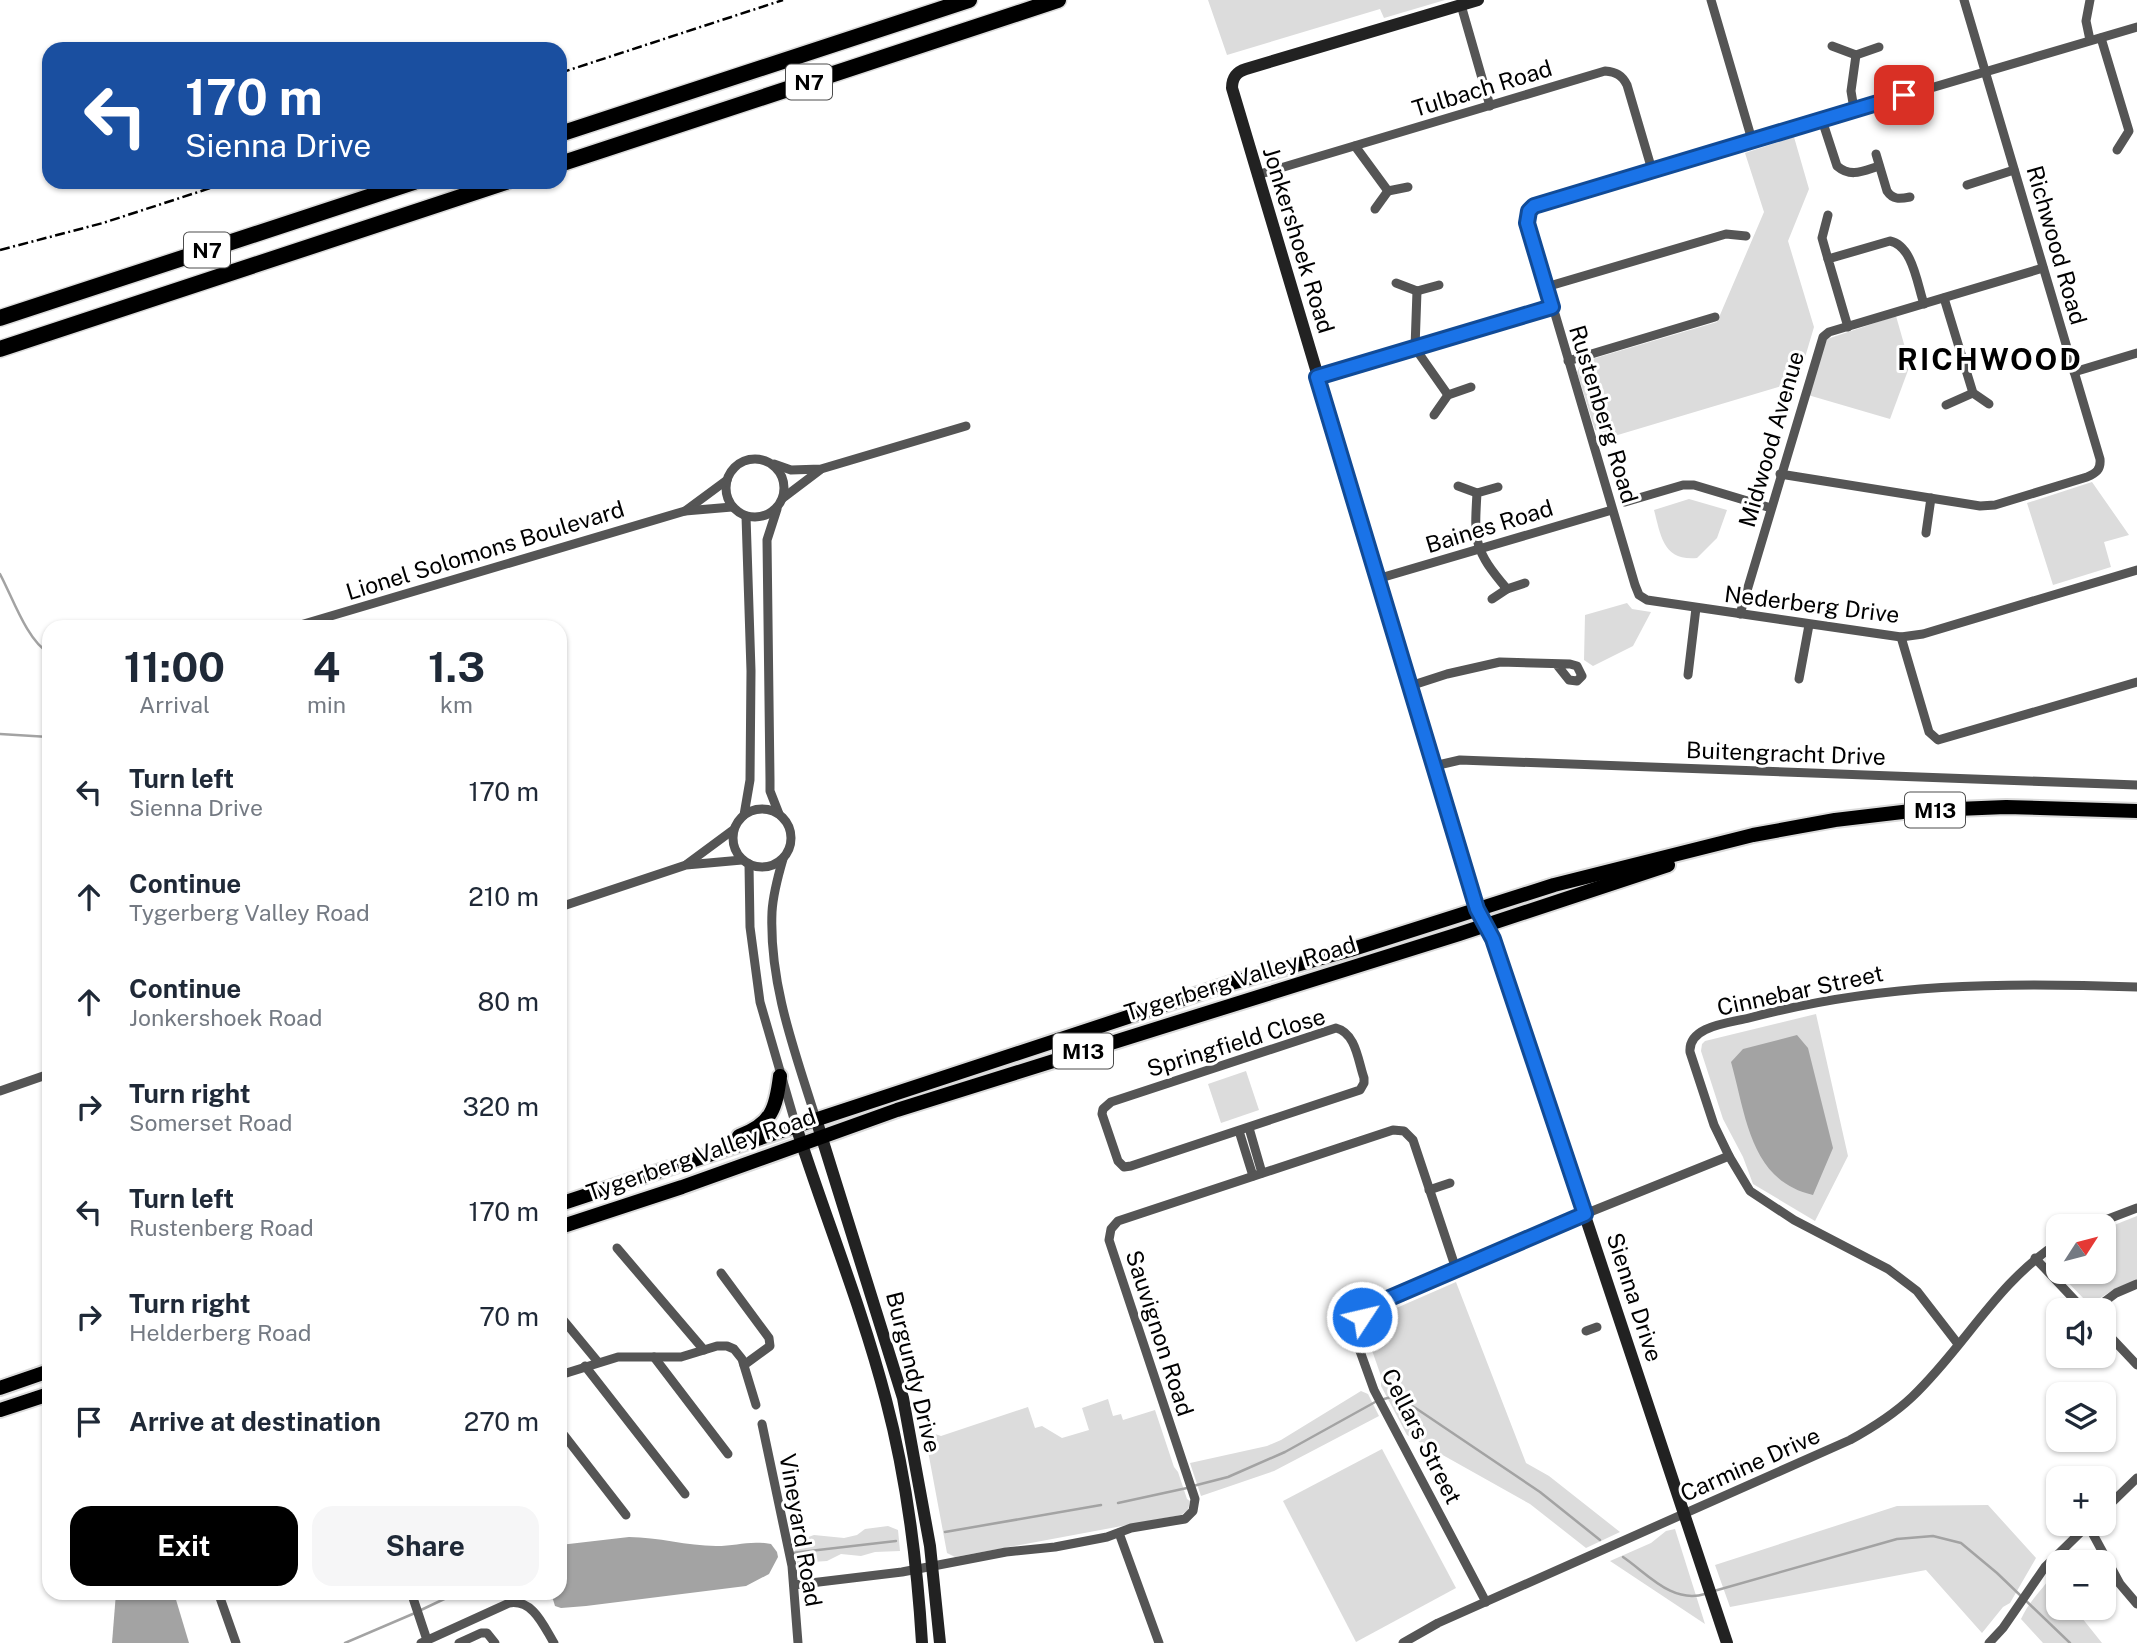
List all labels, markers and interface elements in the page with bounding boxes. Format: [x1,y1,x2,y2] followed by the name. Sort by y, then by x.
[1409,54,1555,122] street label: Tulbach Road
[786,64,832,100] road number: N7
[1874,65,1934,125] pin
[185,68,323,126] text: 170 m
[70,70,161,161] icon: left
[1885,76,1923,114] icon: arrive
[185,127,371,164] text: Sienna Drive
[1258,144,1340,336] street label: Jonkershoek Road
[2021,163,2093,327] street label: Richwood Road
[184,232,230,268] road number: N7
[1564,322,1644,506] street label: Rustenberg Road
[1897,341,2083,377] district label: RICHWOOD
[1733,348,1809,530] street label: Midwood Avenue
[1422,494,1556,558] street label: Baines Road
[343,495,627,605] street label: Lionel Solomons Boulevard
[1723,580,1901,628] street label: Nederberg Drive
[124,642,225,691] text: 11:00
[313,642,340,691] text: 4
[428,642,485,691] text: 1.3
[139,691,210,718] text: Arrival
[307,691,346,718] text: min
[440,691,473,718] text: km
[1686,736,1886,770] street label: Buitengracht Drive
[129,763,234,794] text: Turn left
[70,773,108,811] icon: left
[469,776,539,807] text: 170 m
[1905,792,1965,828] road number: M13
[129,794,263,821] text: Sienna Drive
[129,868,241,899] text: Continue
[70,878,108,916] icon: ahead
[468,881,539,912] text: 210 m
[129,899,370,926] text: Tygerberg Valley Road
[1121,930,1359,1026] street label: Tygerberg Valley Road
[1714,959,1886,1021] street label: Cinnebar Street
[129,973,241,1004] text: Continue
[70,983,108,1021] icon: ahead
[478,986,539,1017] text: 80 m
[1144,1002,1328,1082] street label: Springfield Close
[129,1004,322,1031] text: Jonkershoek Road
[1053,1034,1113,1068] road number: M13
[129,1078,251,1109] text: Turn right
[70,1088,108,1126] icon: right
[462,1091,539,1122] text: 320 m
[583,1102,819,1206] street label: Tygerberg Valley Road
[129,1109,292,1136] text: Somerset Road
[129,1183,234,1214] text: Turn left
[70,1193,108,1231] icon: left
[469,1196,539,1227] text: 170 m
[129,1214,314,1241] text: Rustenberg Road
[2046,1214,2116,1284] north arrow
[2046,1214,2116,1620] map controls
[1601,1229,1669,1365] street label: Sienna Drive
[1120,1247,1200,1419] street label: Sauvignon Road
[1325,1280,1399,1354] position arrow
[129,1288,251,1319] text: Turn right
[881,1289,947,1455] street label: Burgundy Drive
[70,1298,108,1336] icon: right
[2046,1298,2116,1368] button: sound
[479,1301,539,1332] text: 70 m
[129,1319,311,1346] text: Helderberg Road
[1376,1364,1468,1508] street label: Cellars Street
[2046,1382,2116,1452] button: layers
[70,1403,108,1441] icon: arrive
[129,1406,381,1437] text: Arrive at destination
[464,1406,539,1437] text: 270 m
[1676,1421,1824,1507] street label: Carmine Drive
[774,1451,828,1609] street label: Vineyard Road
[2046,1466,2116,1536] button: +
[70,1506,298,1586] button: Exit
[312,1506,539,1586] button: Share
[2046,1550,2116,1620] button: −

